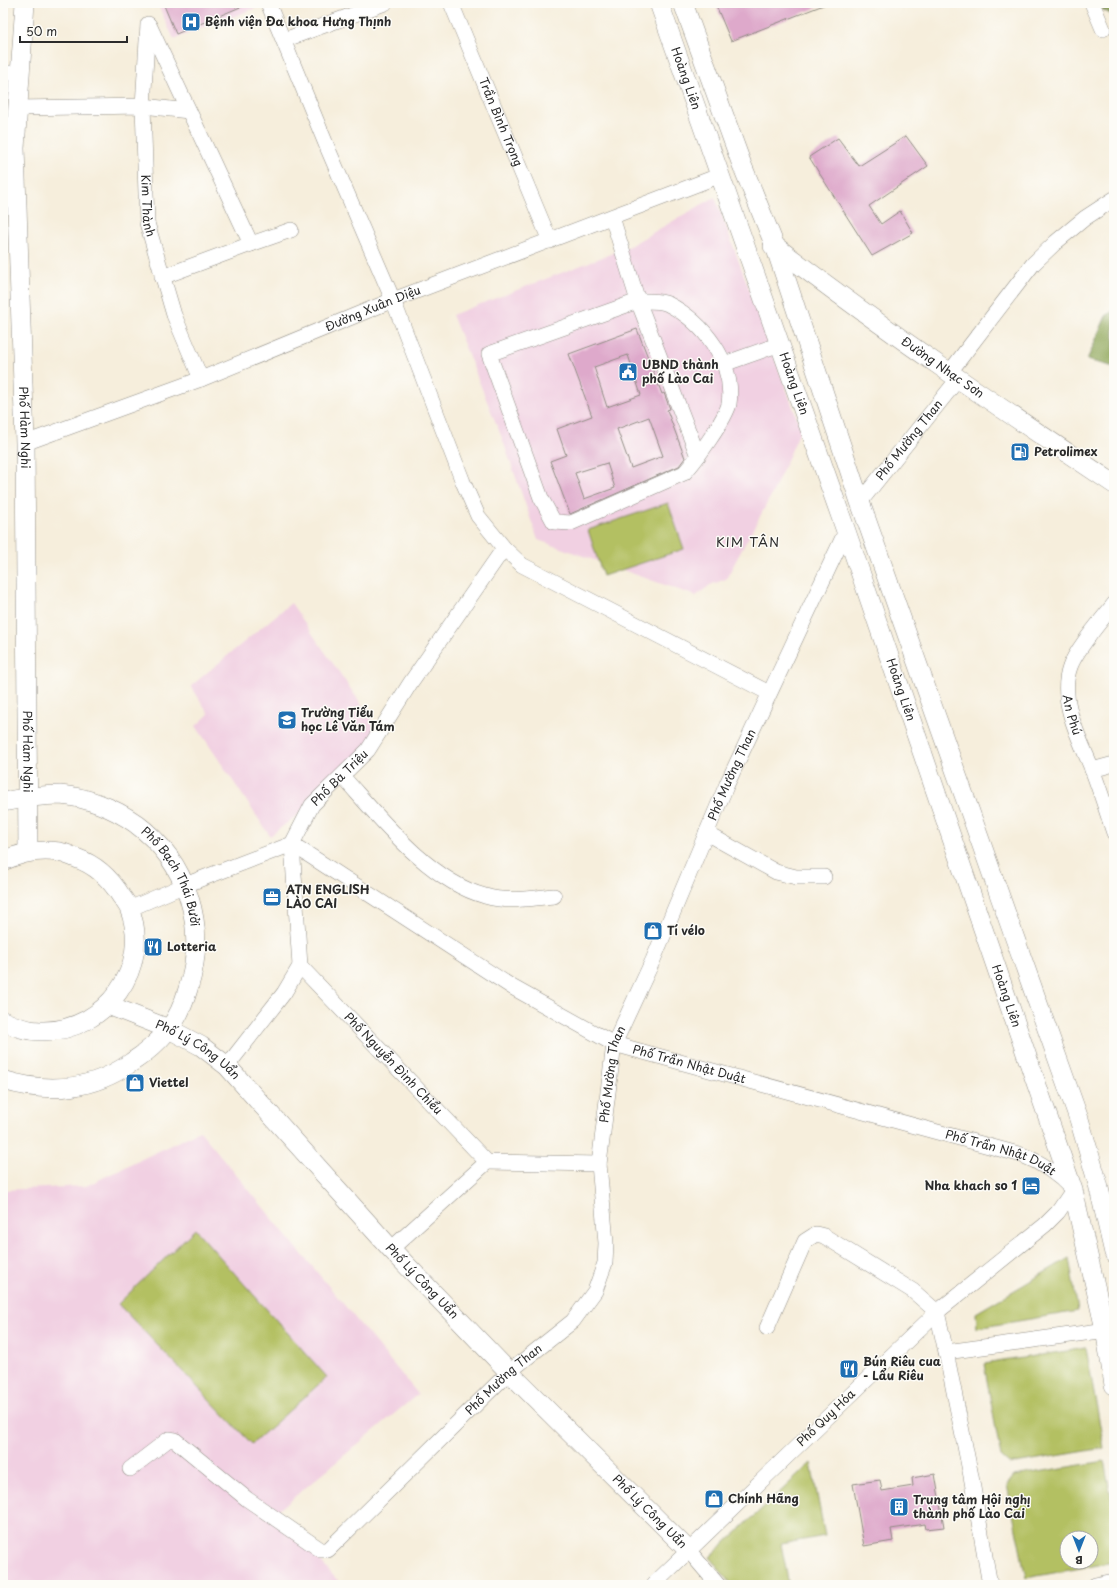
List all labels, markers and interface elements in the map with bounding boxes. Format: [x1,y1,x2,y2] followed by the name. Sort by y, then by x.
[180,11,202,33] hospital icon: Bệnh viện Đa khoa Hưng Thịnh
[205,12,391,30] place label: Bệnh viện Đa khoa Hưng Thịnh
[20,18,127,44] scale bar
[26,22,57,40] text: 50 m
[667,44,706,112] street label: Hoàng Liên
[475,74,528,169] street label: Trần Bình Trọng
[137,174,161,239] street label: Kim Thành
[322,280,423,335] street label: Đường Xuân Diệu
[898,332,988,402] street label: Đường Nhạc Sơn
[775,350,814,417] street label: Hoàng Liên
[642,355,719,387] place label: UBND thành phố Lào Cai
[617,361,639,383] public building icon: UBND thành phố Lào Cai
[15,386,35,469] street label: Phố Hàm Nghi
[871,395,946,484] street label: Phố Mường Than
[1009,441,1031,463] fuel station icon: Petrolimex
[1034,442,1098,460] place label: Petrolimex
[716,532,780,551] district label: KIM TÂN
[882,656,921,723] street label: Hoàng Liên
[1059,693,1087,738] street label: An Phú
[301,703,395,735] place label: Trường Tiểu học Lê Văn Tám
[276,709,298,731] school or university icon: Trường Tiểu học Lê Văn Tám
[19,710,38,793] street label: Phố Hàm Nghi
[703,726,760,823] street label: Phố Mường Than
[306,745,372,810] street label: Phố Bà Triệu
[138,822,205,927] street label: Phố Bạch Thái Bưởi
[285,880,370,912] place label: ATN ENGLISH LÀO CAI
[261,886,283,908] office icon: ATN ENGLISH LÀO CAI
[642,920,664,942] shop icon: Tí vélo
[667,921,705,939] place label: Tí vélo
[142,936,164,958] restaurant icon: Lotteria
[167,937,217,955] place label: Lotteria
[988,962,1026,1030] street label: Hoàng Liên
[341,1008,447,1118] street label: Phố Nguyễn Đình Chiểu
[153,1015,245,1083] street label: Phố Lý Công Uẩn
[594,1022,629,1124] street label: Phố Mường Than
[631,1039,748,1087] street label: Phố Trần Nhật Duật
[124,1072,146,1094] shop icon: Viettel
[149,1073,188,1091] place label: Viettel
[943,1125,1060,1179] street label: Phố Trần Nhật Duật
[1020,1175,1042,1197] hotel icon: Nha khach so 1
[925,1176,1017,1194] place label: Nha khach so 1
[382,1239,463,1322] street label: Phố Lý Công Uẩn
[460,1339,545,1419] street label: Phố Mường Than
[863,1352,941,1384] place label: Bún Riêu cua - Lẩu Riêu
[838,1358,860,1380] restaurant icon: Bún Riêu cua - Lẩu Riêu
[792,1384,859,1450] street label: Phố Quy Hóa
[609,1470,692,1552] street label: Phố Lý Công Uẩn
[703,1488,725,1510] shop icon: Chính Hãng
[728,1489,799,1507] place label: Chính Hãng
[913,1490,1031,1522] place label: Trung tâm Hội nghị thành phố Lào Cai
[888,1496,910,1518] building icon: Trung tâm Hội nghị thành phố Lào Cai
[1059,1530,1099,1570] north arrow
[1075,1552,1083,1569] text: B

